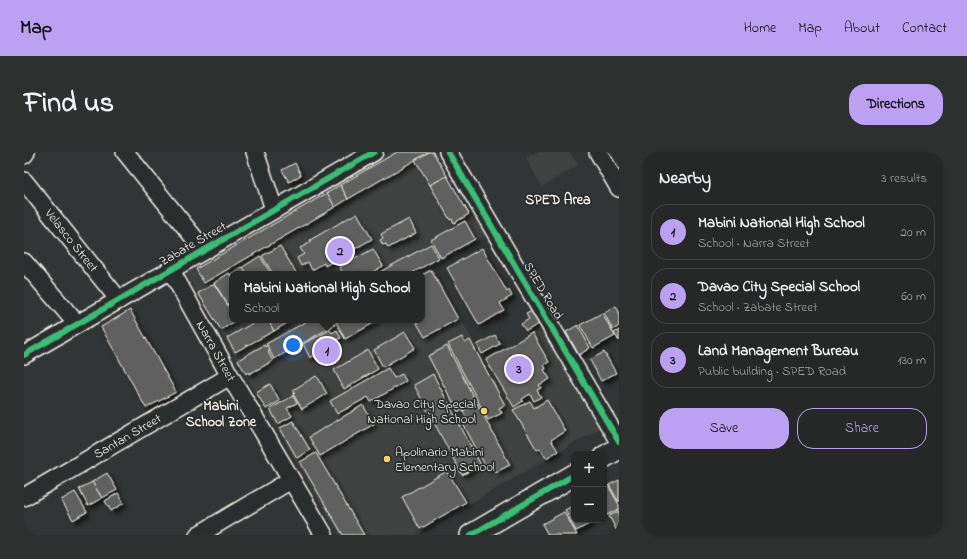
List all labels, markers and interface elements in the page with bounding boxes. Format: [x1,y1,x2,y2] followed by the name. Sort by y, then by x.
[20,15,52,42] text: Map
[744,18,776,39] text: Home
[798,18,822,39] text: Map
[844,18,880,39] text: About
[902,18,947,39] text: Contact
[24,84,114,125] text: Find us
[849,84,943,125] button: Directions
[659,166,711,191] text: Nearby
[881,169,927,188] text: 3 results
[525,190,591,211] district label: SPED Area
[40,204,103,277] street label: Velasco Street
[698,212,865,234] text: Mabini National High School
[156,217,231,271] street label: Zabate Street
[671,223,675,242] text: 1
[901,223,926,242] text: 20 m
[698,234,810,253] text: School · Narra Street
[327,236,353,266] pin: 2
[518,259,568,324] street label: SPED Road
[229,271,425,323] popup
[698,276,860,298] text: Davao City Special School
[244,277,410,299] text: Mabini National High School
[670,287,676,306] text: 2
[901,287,926,306] text: 60 m
[698,298,817,317] text: School · Zabate Street
[244,299,279,318] text: School
[191,317,241,386] street label: Narra Street
[283,335,303,355] your location
[314,336,340,366] pin: 1
[698,340,859,362] text: Land Management Bureau
[670,351,676,370] text: 3
[898,351,926,370] text: 130 m
[506,354,532,384] pin: 3
[698,362,846,381] text: Public building · SPED Road
[368,395,476,430] place label: Davao City Special National High School
[186,396,257,433] district label: Mabini School Zone
[479,406,489,416] marker: Davao City Special National High School
[659,408,789,449] button: Save
[797,408,927,449] button: Share
[90,409,165,464] street label: Santan Street
[395,443,495,478] place label: Apolinario Mabini Elementary School
[571,451,607,523] map controls
[571,451,607,487] button: +
[382,454,392,464] marker: Apolinario Mabini Elementary School
[571,487,607,523] button: −

